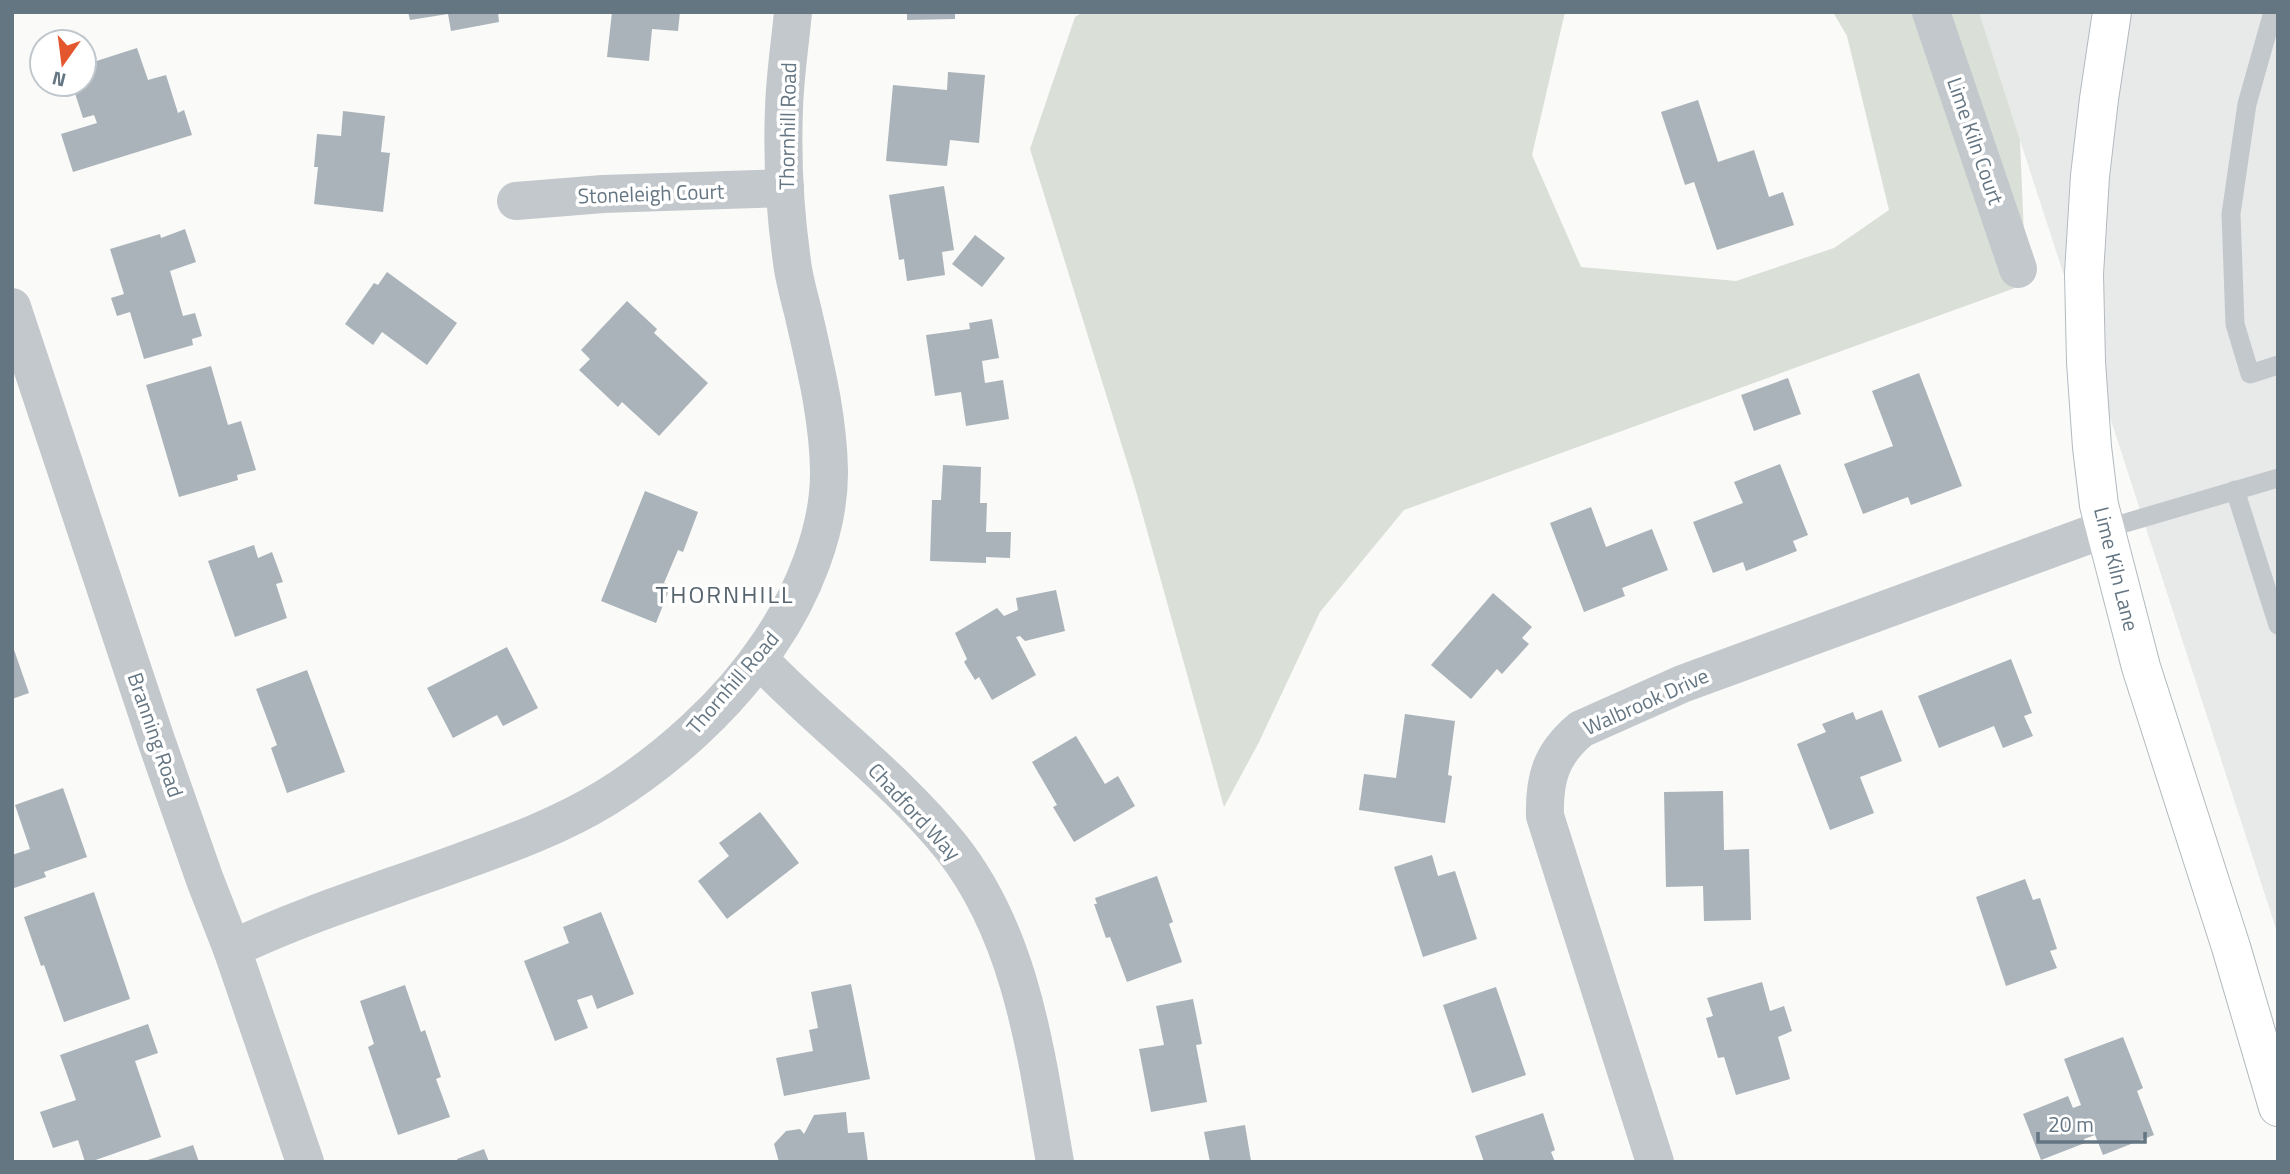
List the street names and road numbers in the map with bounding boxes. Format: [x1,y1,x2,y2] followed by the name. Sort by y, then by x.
[770,62,804,190] street label: Thornhill Road
[1939,73,2013,209] street label: Lime Kiln Court
[577,174,725,212] street label: Stoneleigh Court
[2086,503,2148,634] street label: Lime Kiln Lane
[678,624,786,741] street label: Thornhill Road
[1578,659,1714,743] street label: Walbrook Drive
[120,668,192,801] street label: Branning Road
[861,755,969,867] street label: Chadford Way

